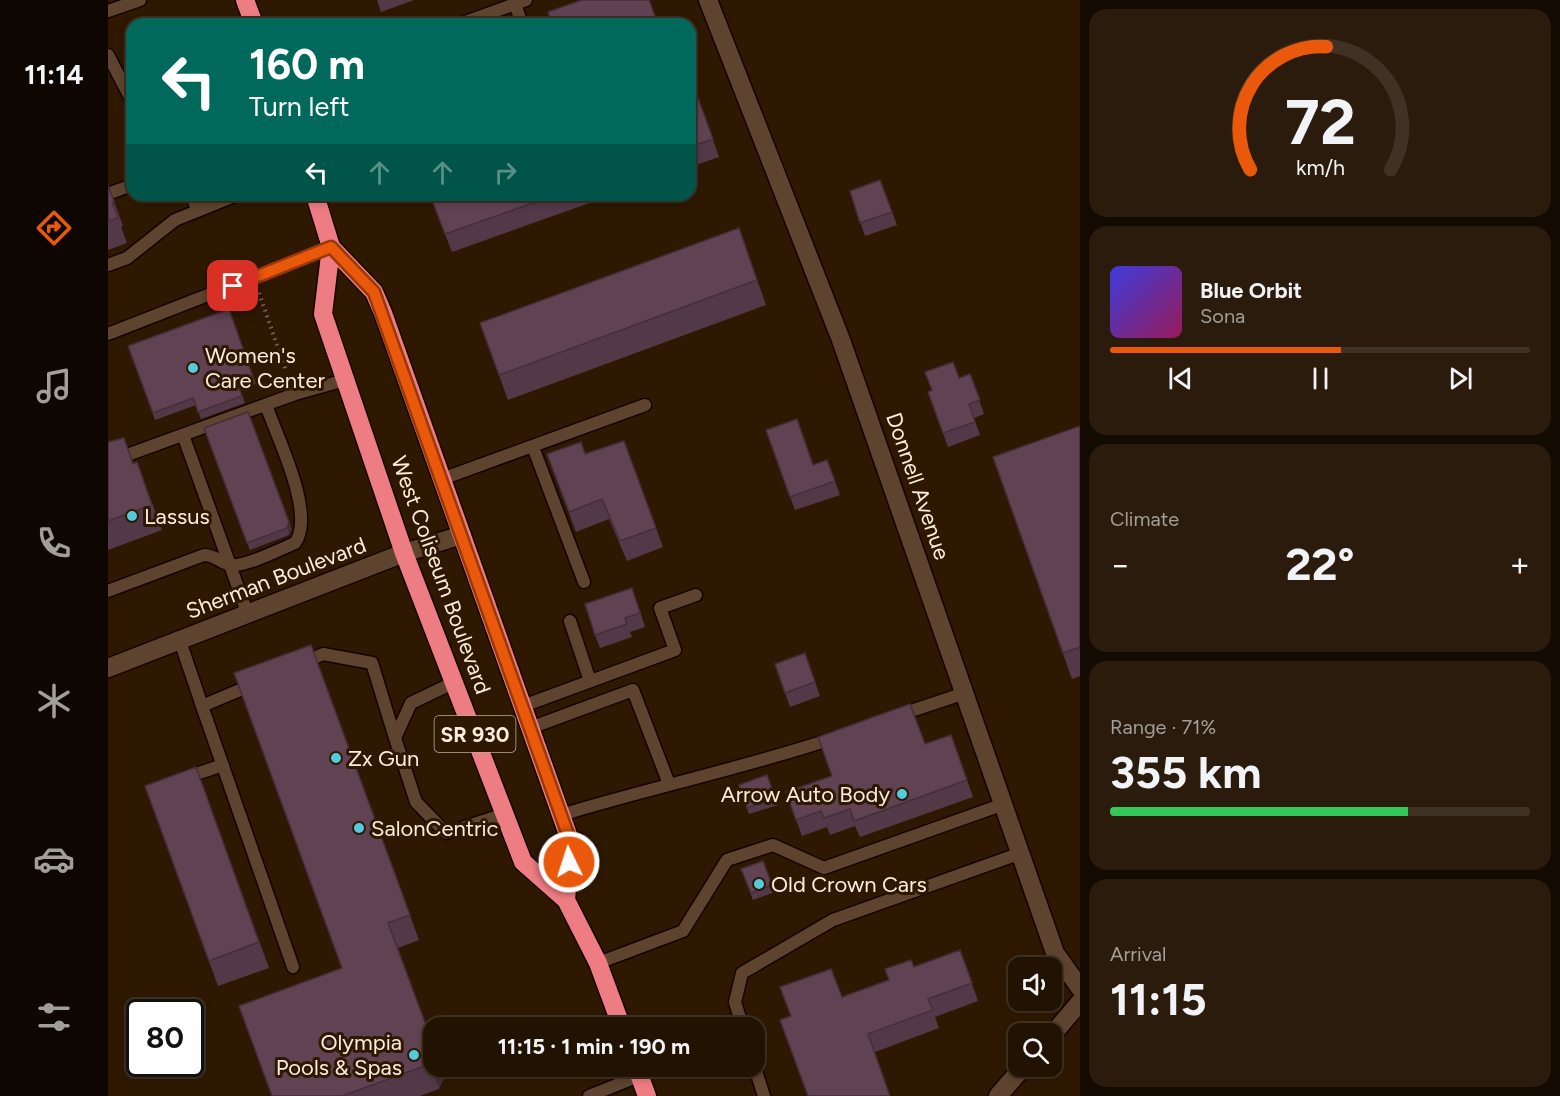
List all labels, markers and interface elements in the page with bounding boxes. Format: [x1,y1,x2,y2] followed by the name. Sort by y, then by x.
[249,39,365,90] text: 160 m
[150,42,228,120] icon: left
[24,58,84,91] text: 11:14
[1285,85,1355,160] text: 72
[249,90,349,123] text: Turn left
[300,156,333,189] icon: left
[363,156,396,189] icon: ahead
[426,156,459,189] icon: ahead
[489,156,522,189] icon: right
[1296,156,1344,181] text: km/h
[33,207,75,249] icon: directions
[207,260,258,311] pin
[216,269,249,302] icon: arrive
[1200,277,1302,304] text: Blue Orbit
[1200,304,1245,328] text: Sona
[205,342,325,394] place label: Women's Care Center
[186,361,200,375] marker: Women's Care Center
[1164,362,1197,395] icon: previous
[1304,362,1337,395] icon: pause
[1444,362,1477,395] icon: next
[33,365,75,407] icon: music
[880,409,956,563] street label: Donnell Avenue
[385,452,497,698] street label: West Coliseum Boulevard
[144,503,210,530] place label: Lassus
[1110,507,1179,531] text: Climate
[125,509,139,523] marker: Lassus
[33,522,75,564] icon: phone
[182,531,370,625] street label: Sherman Boulevard
[1285,537,1355,591] text: 22°
[1110,545,1131,584] text: −
[1509,545,1530,584] text: +
[33,680,75,722] icon: climate
[1110,715,1216,739] text: Range · 71%
[434,716,515,752] road number: SR 930
[348,745,419,772] place label: Zx Gun
[1110,745,1261,799] text: 355 km
[329,751,343,765] marker: Zx Gun
[721,781,890,808] place label: Arrow Auto Body
[895,787,909,801] marker: Arrow Auto Body
[371,815,499,842] place label: SalonCentric
[352,821,366,835] marker: SalonCentric
[537,830,601,894] position arrow
[33,838,75,880] icon: car
[771,871,927,898] place label: Old Crown Cars
[752,877,766,891] marker: Old Crown Cars
[1110,942,1166,966] text: Arrival
[1008,957,1062,1077] map controls
[1008,957,1062,1011] button: sound
[1110,972,1207,1026] text: 11:15
[33,996,75,1038] icon: filters
[126,999,204,1077] speed limit sign: 80
[1008,1023,1062,1077] button: search
[276,1029,402,1081] place label: Olympia Pools & Spas
[498,1033,690,1060] text: 11:15 · 1 min · 190 m
[407,1048,421,1062] marker: Olympia Pools & Spas

